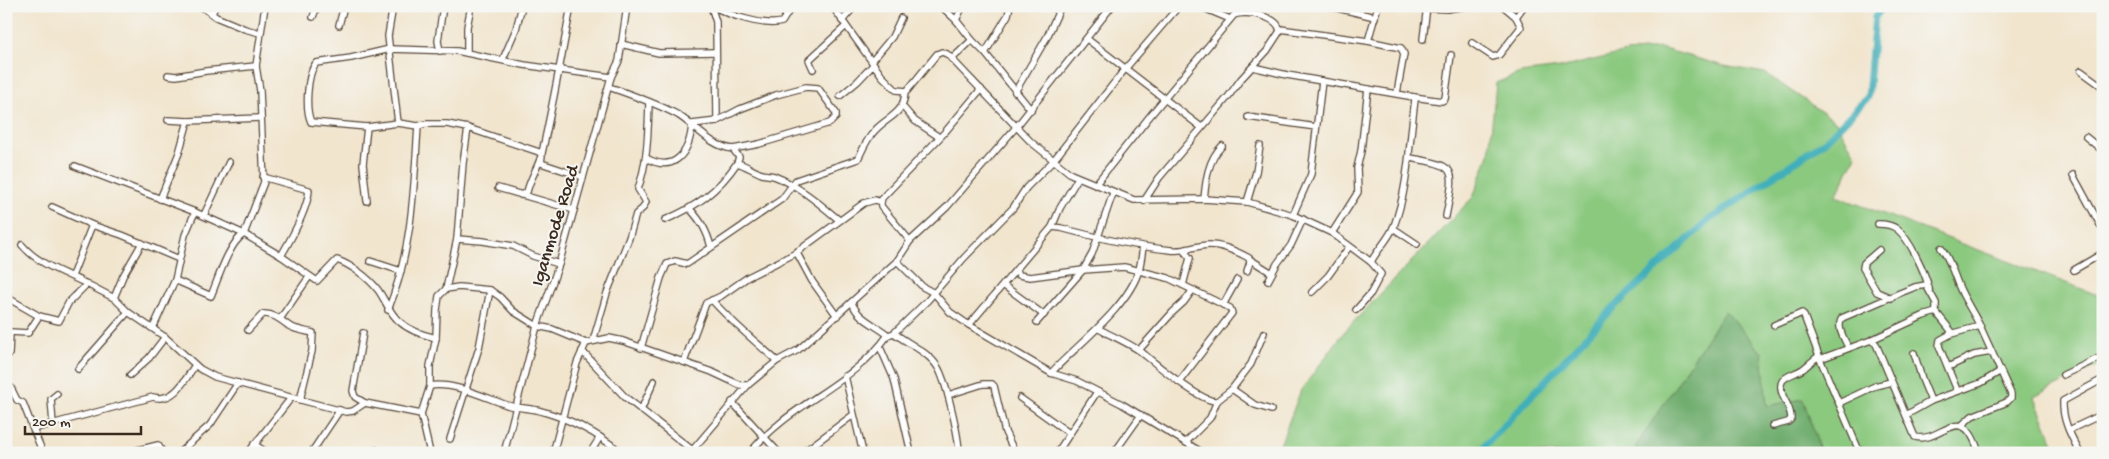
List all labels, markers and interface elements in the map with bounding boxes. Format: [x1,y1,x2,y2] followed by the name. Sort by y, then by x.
[527,161,586,289] street label: Iganmode Road
[25,404,141,436] scale bar
[32,414,71,432] text: 200 m

